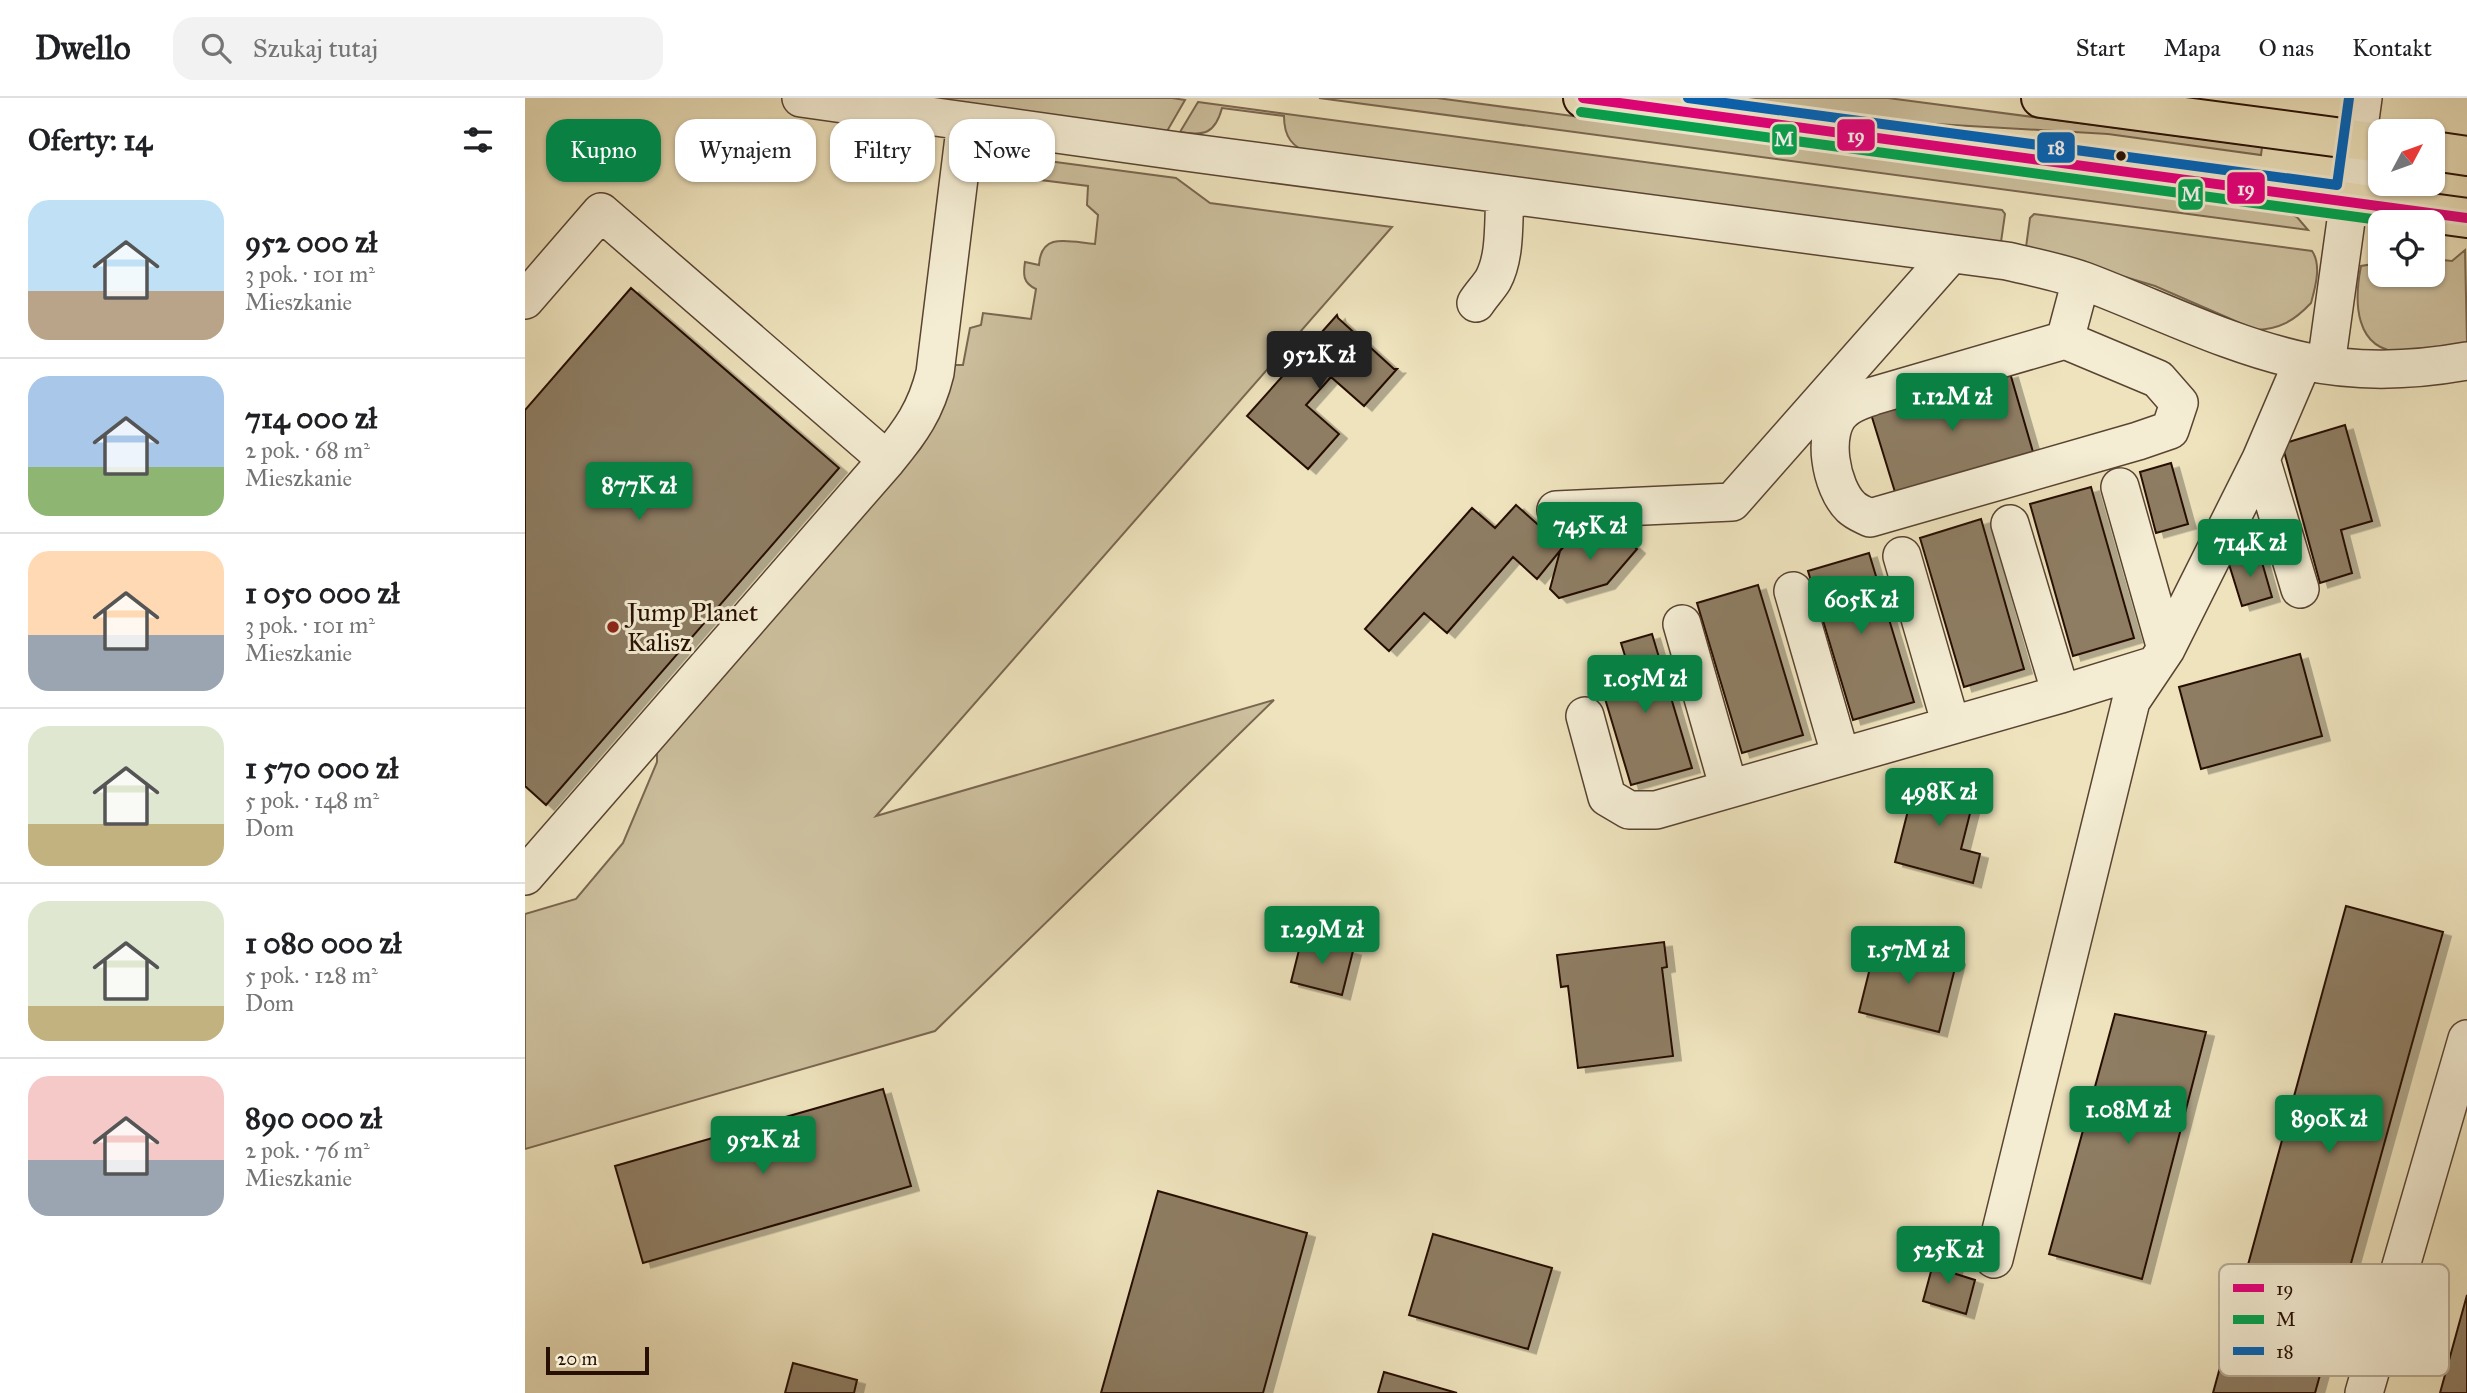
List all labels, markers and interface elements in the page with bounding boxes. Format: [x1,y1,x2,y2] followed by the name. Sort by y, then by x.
[173,17,663,80] search box
[35,28,131,68] text: Dwello
[197,29,235,67] icon: search
[253,32,378,64] text: Szukaj tutaj
[2076,33,2126,63] text: Start
[2164,33,2221,63] text: Mapa
[2259,33,2314,63] text: O nas
[2352,33,2432,63] text: Kontakt
[1836,118,1876,152] line badge: 19
[546,119,661,182] chip: Kupno
[675,119,816,182] chip: Wynajem
[830,119,935,182] chip: Filtry
[949,119,1055,182] chip: Nowe
[2368,119,2445,196] north arrow
[2368,119,2445,287] map controls
[459,121,497,159] icon: filters
[28,122,152,158] text: Oferty: 14
[1771,123,1798,156] line badge: M
[1847,124,1865,148] text: 19
[1774,128,1794,151] text: M
[2036,131,2076,164] line badge: 18
[2047,136,2065,159] text: 18
[2114,149,2128,163] unlabelled marker
[2226,171,2266,205] line badge: 19
[2237,177,2255,201] text: 19
[2177,178,2204,211] line badge: M
[2181,183,2201,206] text: M
[2368,210,2445,287] button: locate
[245,224,377,260] text: 952 000 zł
[84,228,168,312] icon: home
[245,260,375,288] text: 3 pok. · 101 m²
[245,288,352,316] text: Mieszkanie
[1254,331,1384,391] pin: 952K zł
[1283,340,1355,368] text: 952K zł
[1880,374,2024,433] pin: 1.12M zł
[1912,382,1992,410] text: 1.12M zł
[245,400,377,436] text: 714 000 zł
[84,404,168,488] icon: home
[245,436,370,464] text: 2 pok. · 68 m²
[574,462,704,522] pin: 877K zł
[245,464,352,492] text: Mieszkanie
[602,471,676,499] text: 877K zł
[1525,503,1655,562] pin: 745K zł
[1553,511,1627,539] text: 745K zł
[2185,519,2315,579] pin: 714K zł
[2214,528,2286,556] text: 714K zł
[245,575,399,611] text: 1 050 000 zł
[1796,576,1926,636] pin: 605K zł
[84,579,168,663] icon: home
[1824,585,1898,613] text: 605K zł
[624,596,758,658] place label: Jump Planet Kalisz
[245,611,375,639] text: 3 pok. · 101 m²
[605,619,621,635] marker: Jump Planet Kalisz
[245,639,352,667] text: Mieszkanie
[1573,656,1717,715] pin: 1.05M zł
[1603,664,1687,692] text: 1.05M zł
[245,750,398,786] text: 1 570 000 zł
[84,754,168,838] icon: home
[1874,768,2004,828] pin: 498K zł
[1901,777,1977,805] text: 498K zł
[245,786,379,814] text: 5 pok. · 148 m²
[245,814,294,842] text: Dom
[1250,906,1394,966] pin: 1.29M zł
[1280,915,1364,943] text: 1.29M zł
[245,925,401,961] text: 1 080 000 zł
[1836,926,1980,986] pin: 1.57M zł
[84,929,168,1013] icon: home
[1867,935,1949,963] text: 1.57M zł
[245,961,378,989] text: 5 pok. · 128 m²
[245,989,294,1017] text: Dom
[2056,1086,2200,1146] pin: 1.08M zł
[2085,1095,2171,1123] text: 1.08M zł
[2264,1096,2394,1155] pin: 890K zł
[245,1100,382,1136] text: 890 000 zł
[84,1104,168,1188] icon: home
[2291,1104,2367,1132] text: 890K zł
[698,1116,828,1176] pin: 952K zł
[727,1125,799,1153] text: 952K zł
[245,1136,370,1164] text: 2 pok. · 76 m²
[245,1164,352,1192] text: Mieszkanie
[1883,1226,2013,1286] pin: 525K zł
[1913,1235,1983,1263] text: 525K zł
[2219,1264,2449,1376] legend
[2276,1277,2294,1300] text: 19
[2276,1308,2296,1331] text: M
[2276,1340,2294,1363] text: 18
[546,1344,649,1376] scale bar
[557,1347,598,1370] text: 20 m

